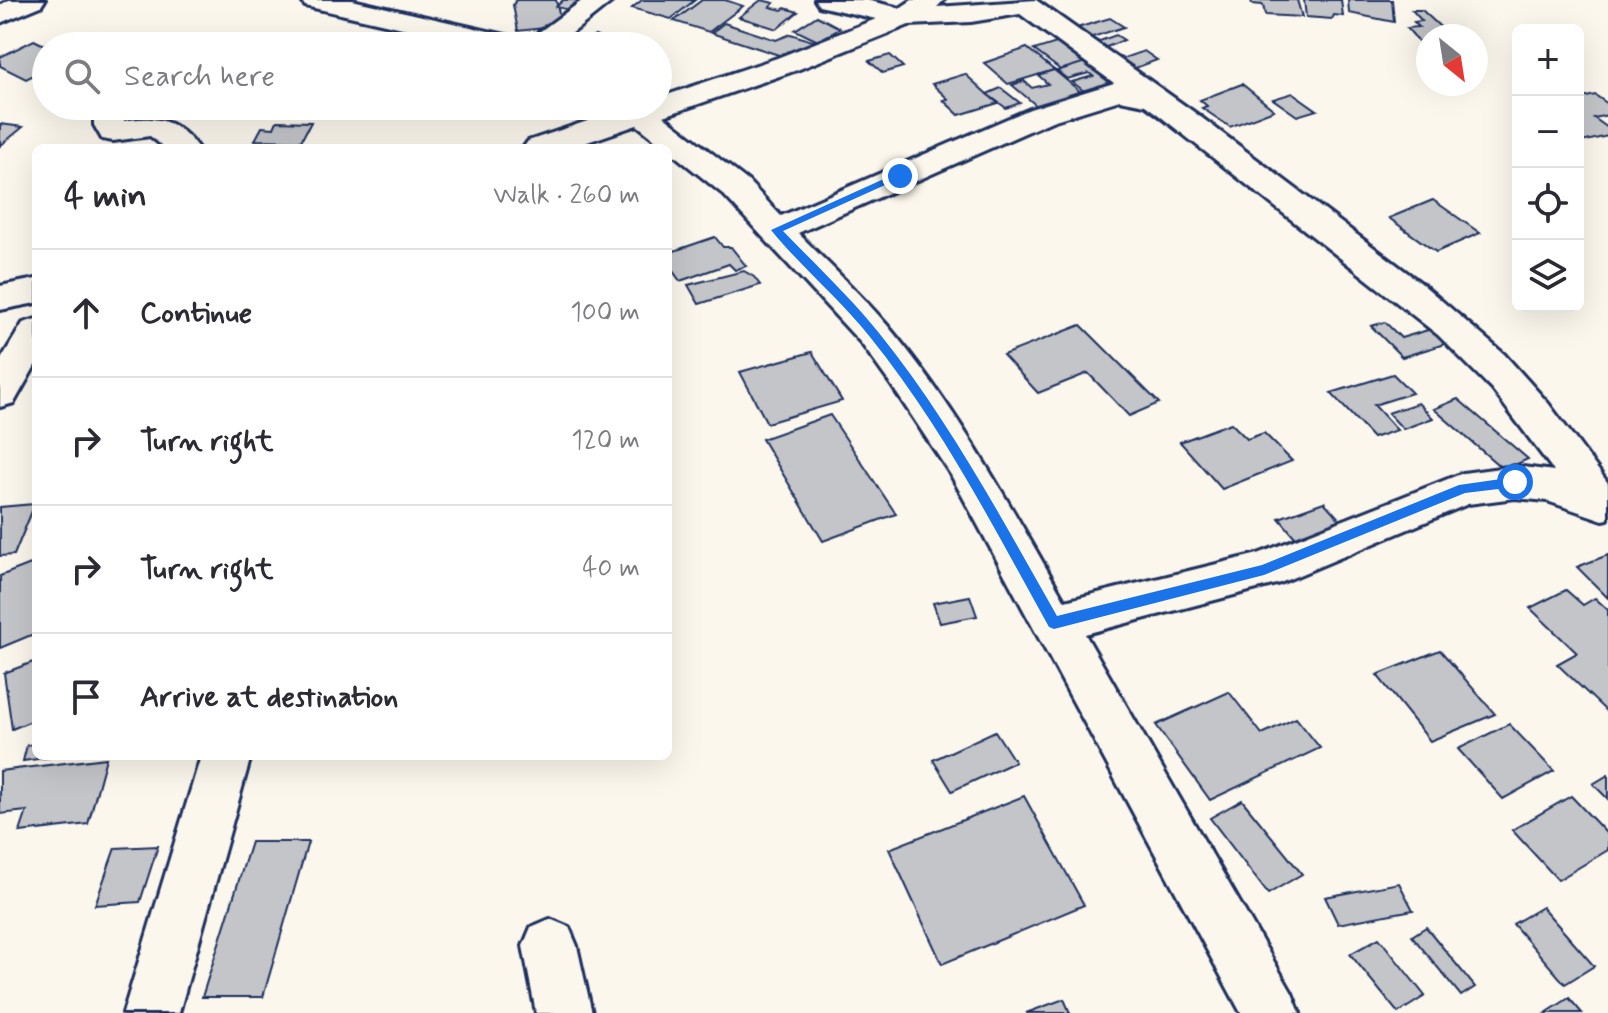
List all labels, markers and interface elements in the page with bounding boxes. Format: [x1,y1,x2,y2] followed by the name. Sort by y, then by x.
[1416,24,1488,96] north arrow
[1512,24,1584,312] map controls
[1512,24,1584,96] button: +
[32,32,672,120] search box
[60,54,104,98] icon: search
[124,57,275,96] text: Search here
[1512,96,1584,168] button: −
[882,158,918,194] route end
[1512,168,1584,240] button: locate
[64,174,147,219] text: 4 min
[493,179,640,213] text: Walk · 260 m
[1512,240,1584,312] button: layers
[64,291,108,335] icon: ahead
[140,294,252,333] text: Continue
[570,296,640,330] text: 100 m
[64,419,108,463] icon: right
[140,422,273,461] text: Turn right
[571,424,640,458] text: 120 m
[1497,464,1533,500] route start
[64,547,108,591] icon: right
[140,550,273,589] text: Turn right
[582,552,640,586] text: 40 m
[64,675,108,719] icon: arrive
[140,678,398,717] text: Arrive at destination

